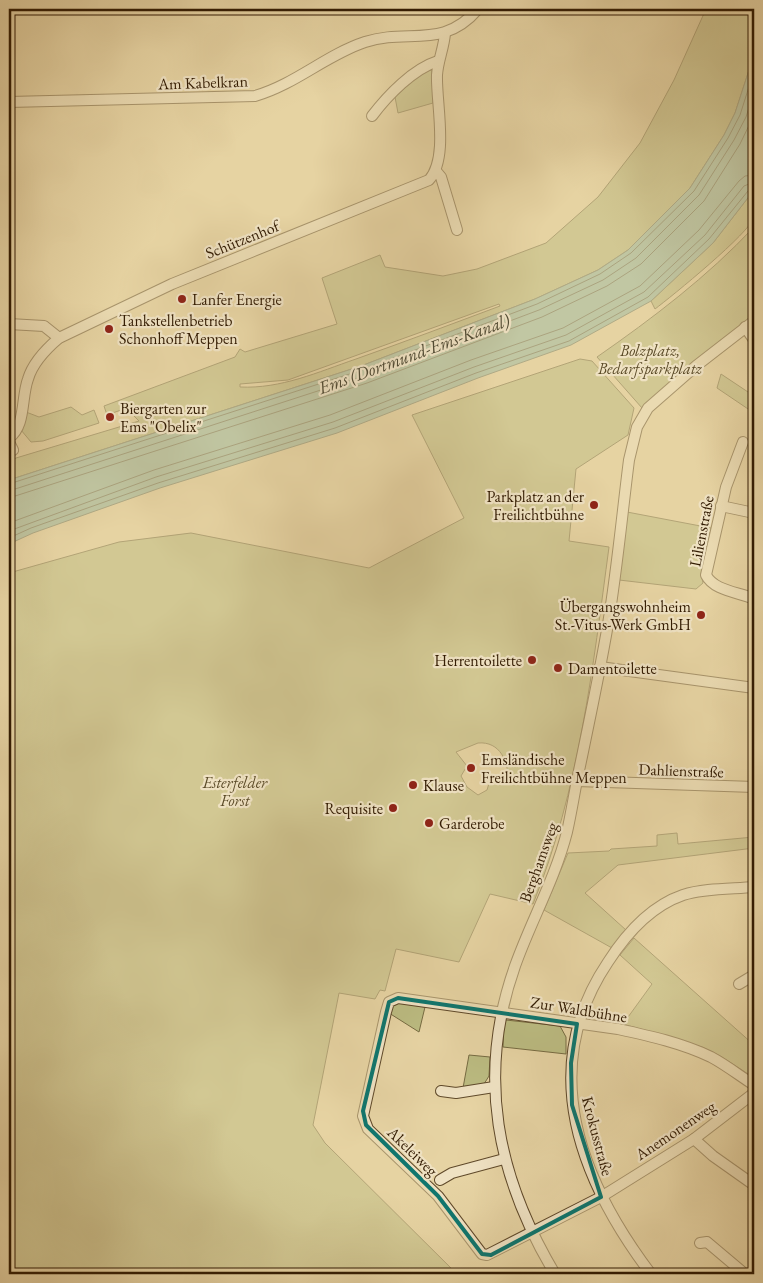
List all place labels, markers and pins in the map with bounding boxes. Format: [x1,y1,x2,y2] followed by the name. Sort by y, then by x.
[192,289,282,310] place label: Lanfer Energie
[176,293,188,305] marker: Lanfer Energie
[119,310,238,349] place label: Tankstellenbetrieb Schonhoff Meppen
[103,323,115,335] marker: Tankstellenbetrieb Schonhoff Meppen
[120,398,207,437] place label: Biergarten zur Ems "Obelix"
[104,411,116,423] marker: Biergarten zur Ems "Obelix"
[486,486,585,525] place label: Parkplatz an der Freilichtbühne
[588,499,600,511] marker: Parkplatz an der Freilichtbühne
[555,596,692,635] place label: Übergangswohnheim St.-Vitus-Werk GmbH
[695,609,707,621] marker: Übergangswohnheim St.-Vitus-Werk GmbH
[434,650,522,671] place label: Herrentoilette
[526,654,538,666] marker: Herrentoilette
[568,658,657,679] place label: Damentoilette
[552,662,564,674] marker: Damentoilette
[481,749,627,788] place label: Emsländische Freilichtbühne Meppen
[465,762,477,774] marker: Emsländische Freilichtbühne Meppen
[423,775,464,796] place label: Klause
[407,779,419,791] marker: Klause
[324,798,383,819] place label: Requisite
[387,802,399,814] marker: Requisite
[439,813,504,834] place label: Garderobe
[423,817,435,829] marker: Garderobe

